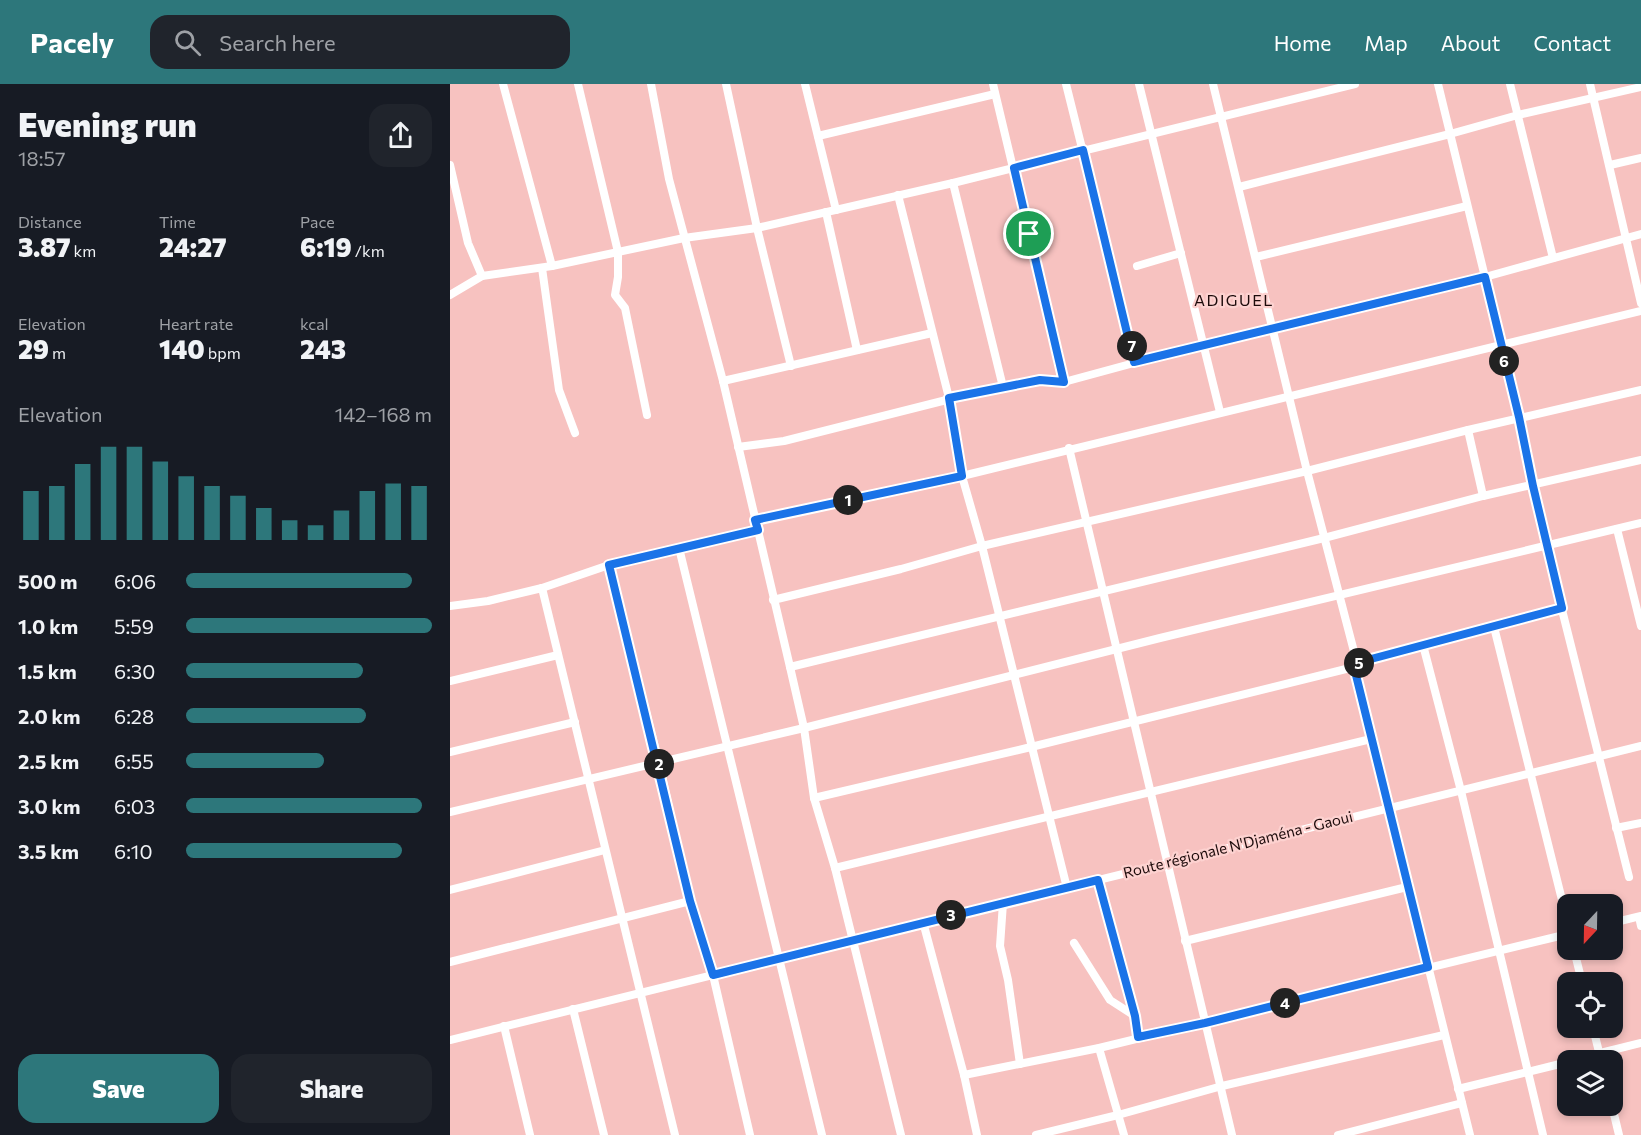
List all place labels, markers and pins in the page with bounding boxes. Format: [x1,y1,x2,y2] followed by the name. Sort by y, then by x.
[1003,208,1054,259] pin
[1117,331,1147,361] pin: 7
[1489,346,1519,376] pin: 6
[833,485,863,515] pin: 1
[1344,648,1374,678] pin: 5
[644,749,674,779] pin: 2
[936,900,966,930] pin: 3
[1270,988,1300,1018] pin: 4

